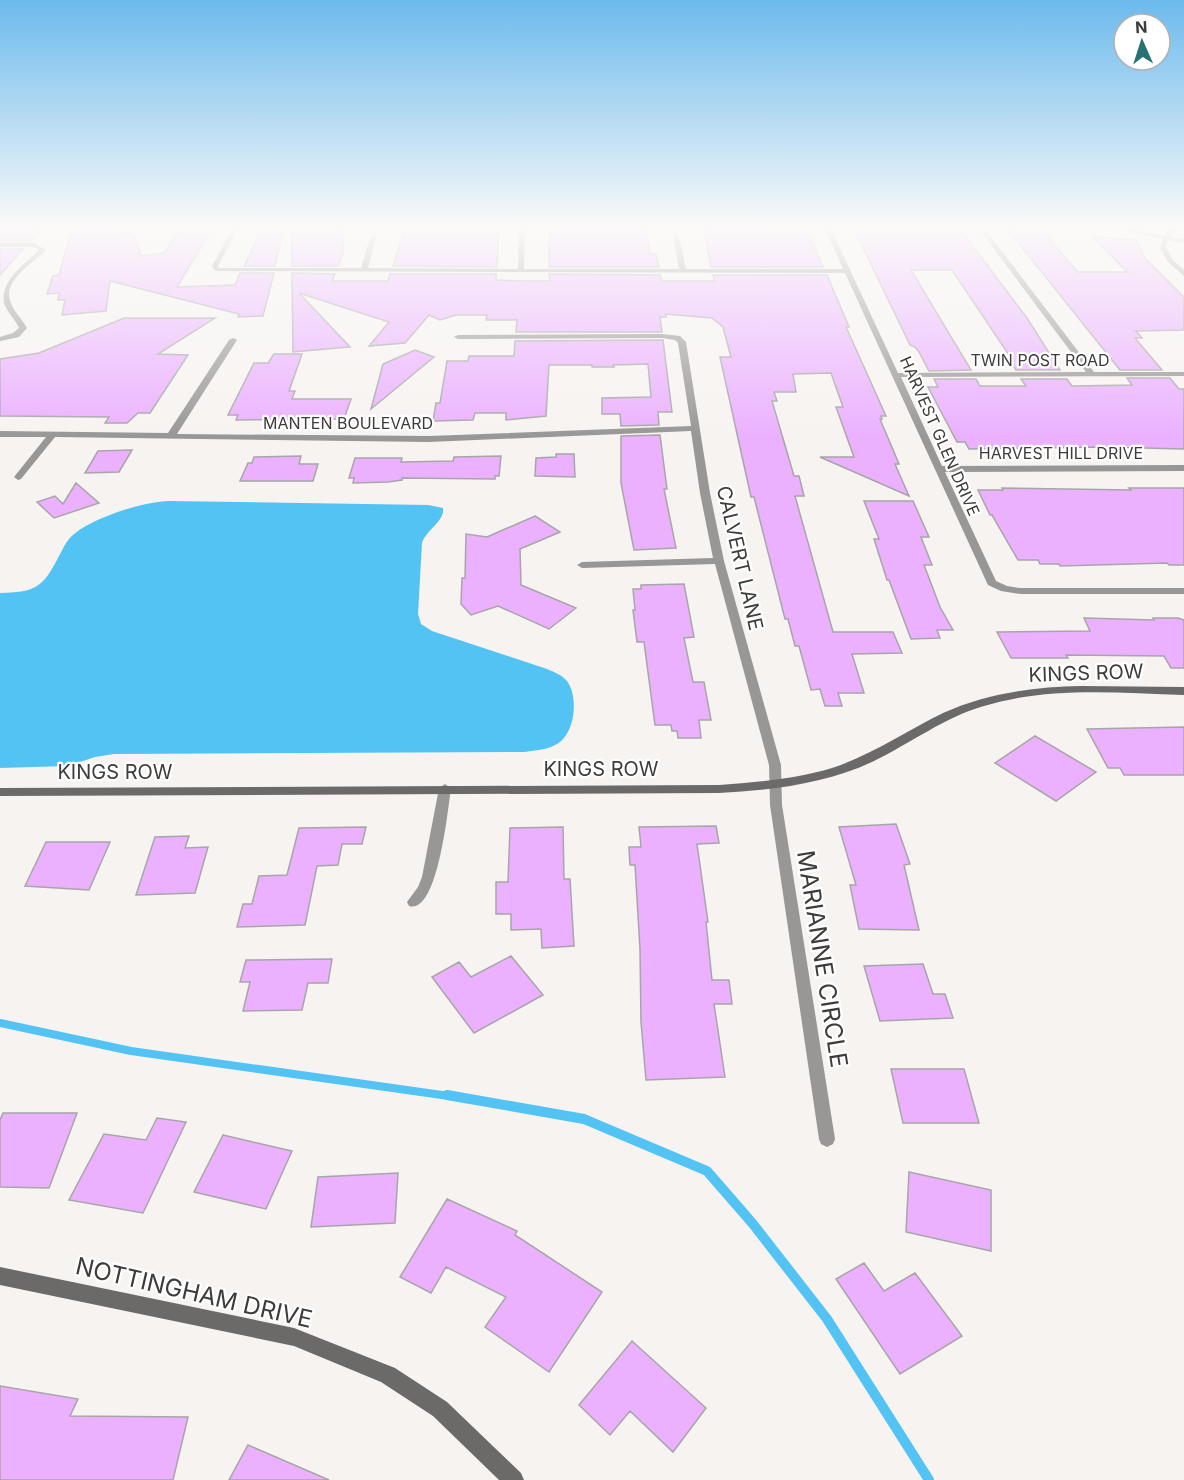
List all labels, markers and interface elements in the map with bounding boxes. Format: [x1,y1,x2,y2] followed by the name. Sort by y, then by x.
[1112,12,1172,72] north arrow
[1135,17,1148,37] text: N
[970,350,1110,370] street label: TWIN POST ROAD
[896,353,984,519] street label: HARVEST GLEN DRIVE
[263,413,433,433] street label: MANTEN BOULEVARD
[979,443,1143,463] street label: HARVEST HILL DRIVE
[712,483,768,633] street label: CALVERT LANE
[1028,659,1144,687] street label: KINGS ROW
[543,757,659,781] street label: KINGS ROW
[57,760,173,784] street label: KINGS ROW
[791,849,854,1069] street label: MARIANNE CIRCLE
[73,1251,315,1334] street label: NOTTINGHAM DRIVE

